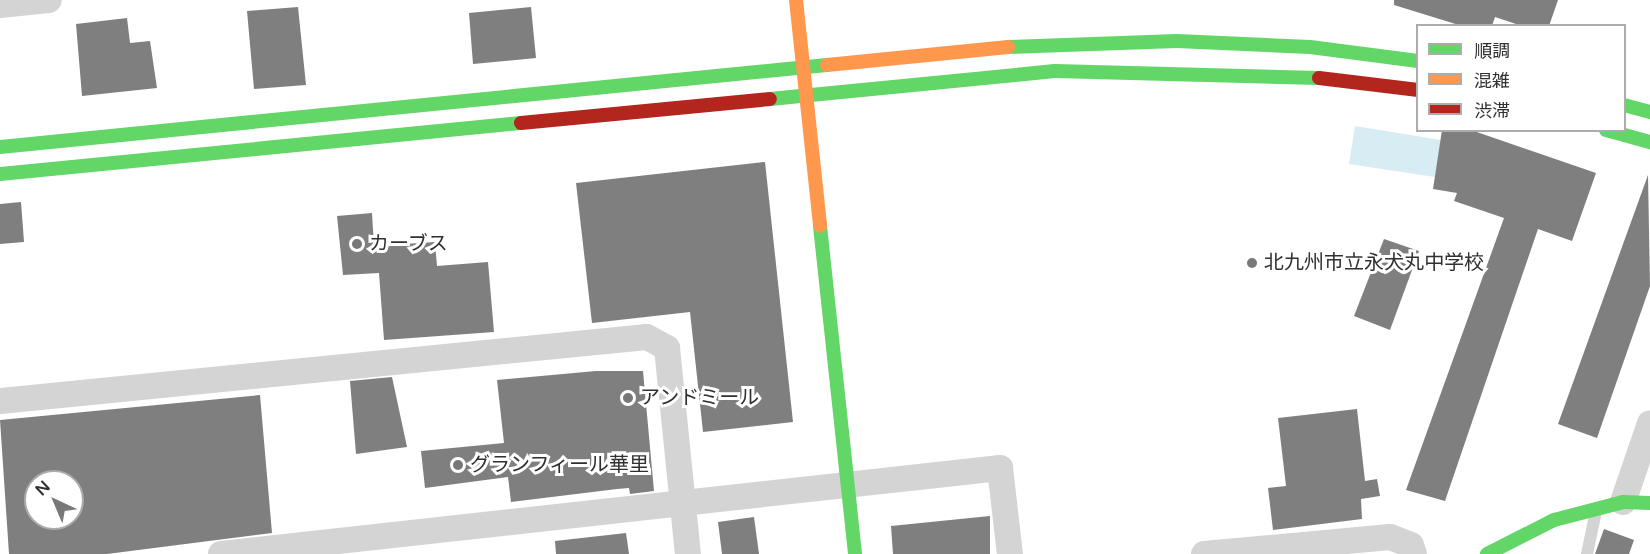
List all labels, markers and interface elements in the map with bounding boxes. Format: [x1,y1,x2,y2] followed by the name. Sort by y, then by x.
[1416,24,1626,132] legend
[1474,40,1510,62] text: 順調
[1474,70,1510,92] text: 混雑
[1474,100,1510,122] text: 渋滞
[369,232,449,256] place label: カーブス
[350,237,364,251] marker: カーブス
[1264,251,1484,275] place label: 北九州市立永犬丸中学校
[1245,256,1259,270] marker: 北九州市立永犬丸中学校
[640,386,760,410] place label: アンドミール
[621,391,635,405] marker: アンドミール
[470,453,650,477] place label: グランフィール華里
[451,458,465,472] marker: グランフィール華里
[24,470,84,530] north arrow
[31,477,54,500] text: N

